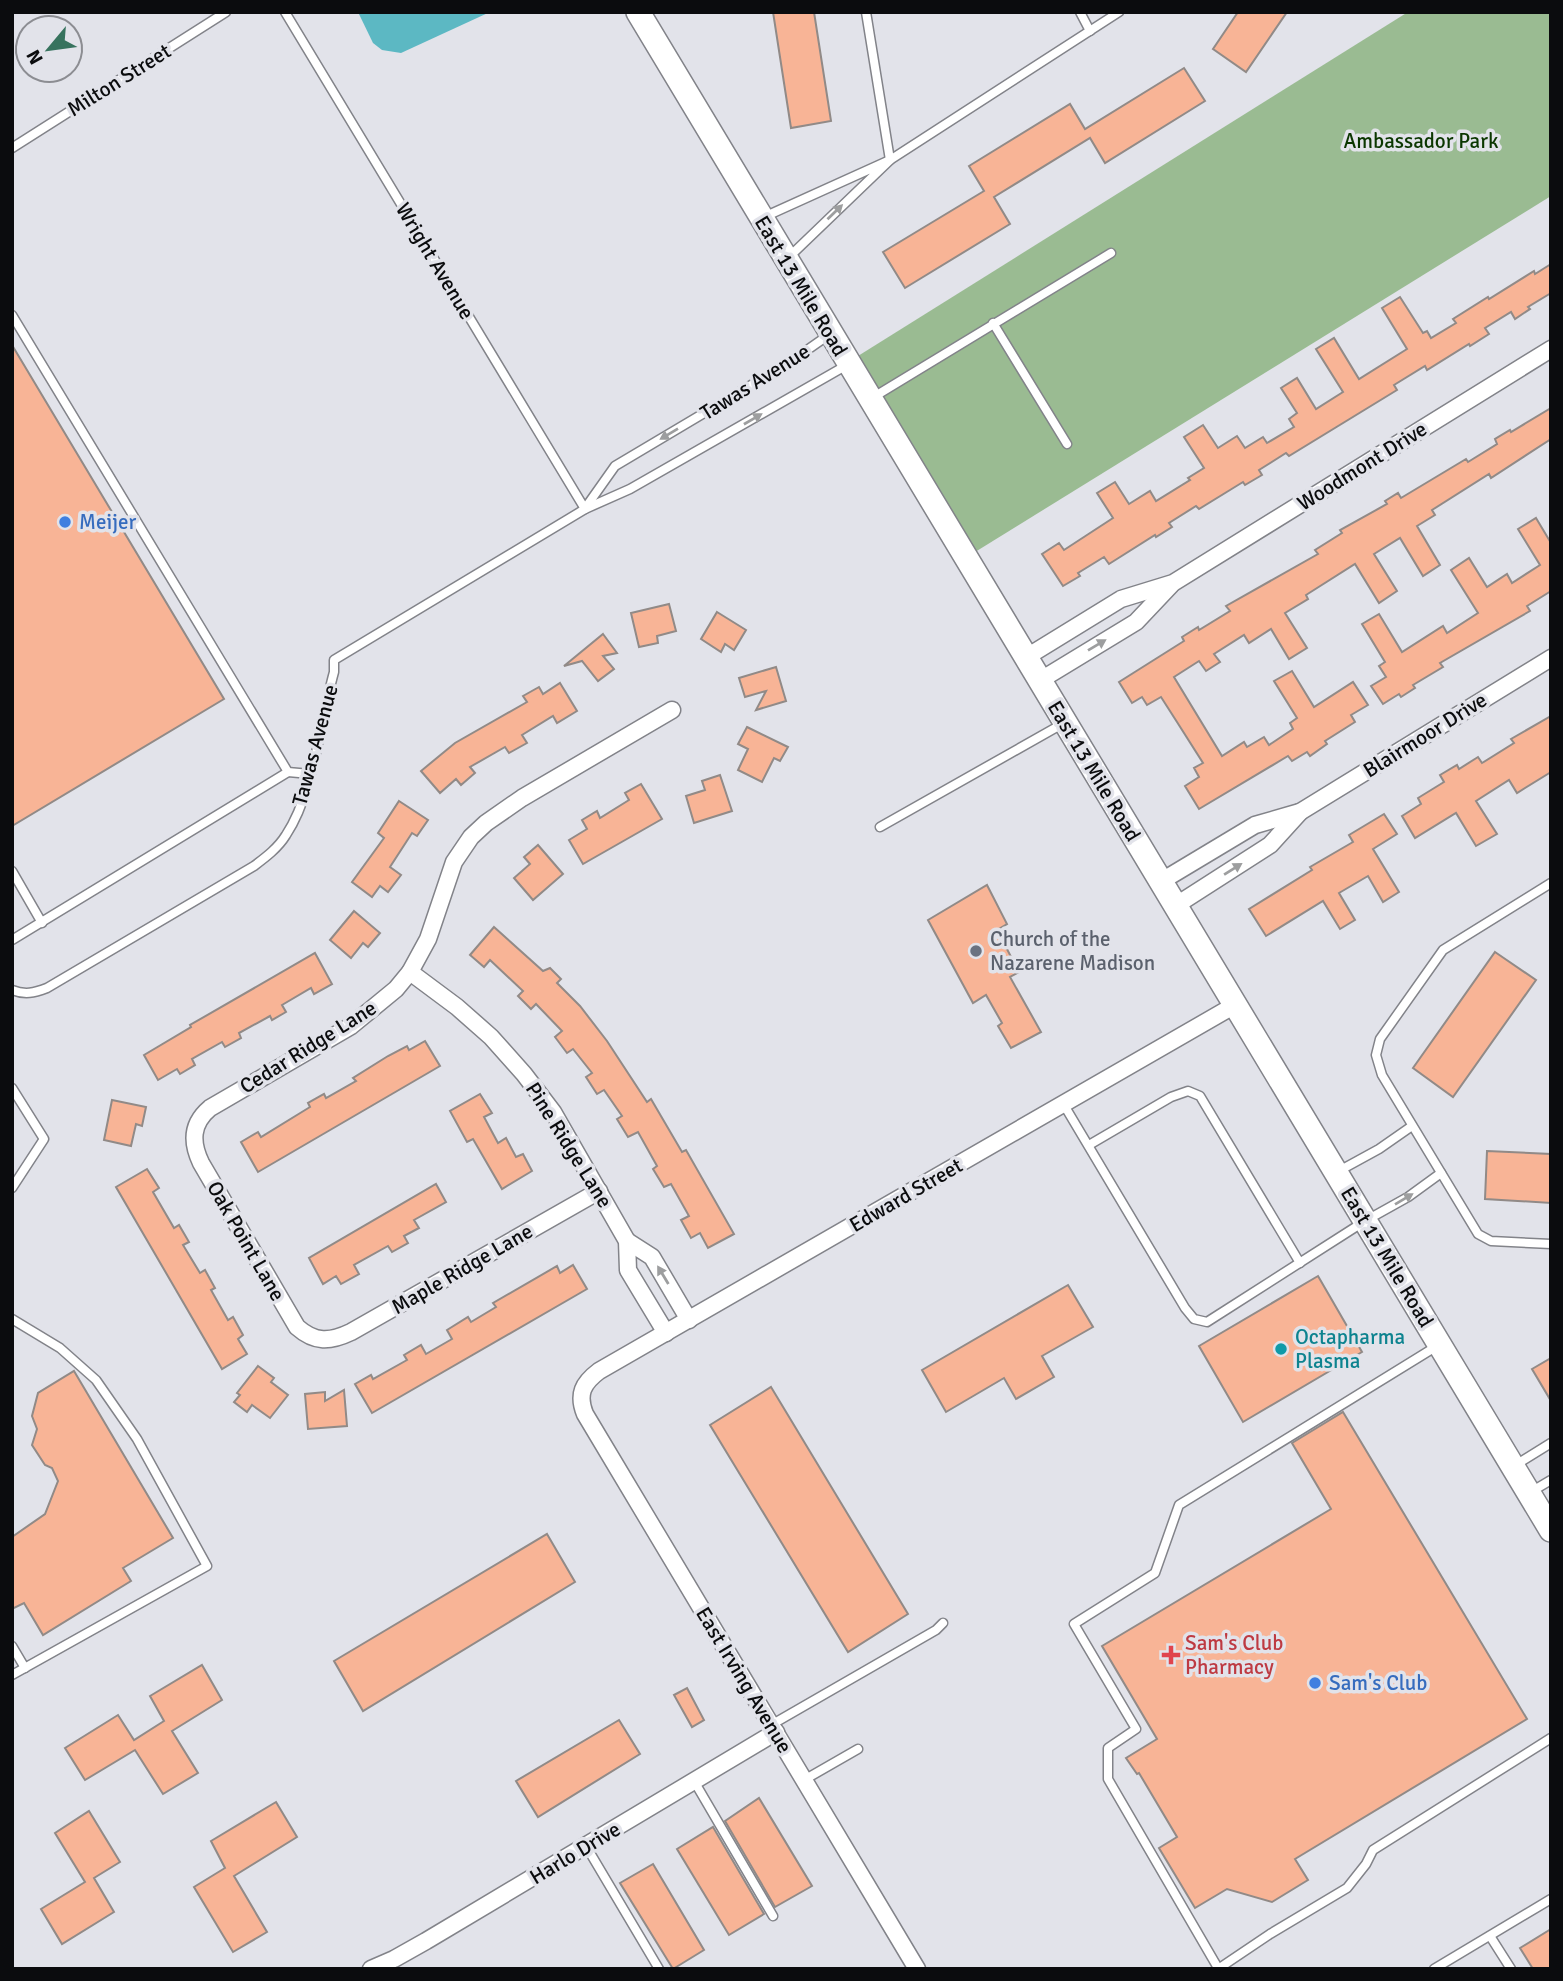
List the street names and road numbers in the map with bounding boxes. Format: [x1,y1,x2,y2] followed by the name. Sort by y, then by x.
[62,38,176,122] street label: Milton Street
[390,198,480,324] street label: Wright Avenue
[749,211,853,361] street label: East 13 Mile Road
[695,338,815,426] street label: Tawas Avenue
[1292,416,1432,516] street label: Woodmont Drive
[286,682,344,808] street label: Tawas Avenue
[1358,687,1492,783] street label: Blairmoor Drive
[1042,696,1146,846] street label: East 13 Mile Road
[235,995,381,1099] street label: Cedar Ridge Lane
[520,1077,618,1213] street label: Pine Ridge Lane
[845,1152,967,1238] street label: Edward Street
[201,1176,291,1306] street label: Oak Point Lane
[1335,1182,1439,1332] street label: East 13 Mile Road
[387,1218,537,1320] street label: Maple Ridge Lane
[690,1602,798,1758] street label: East Irving Avenue
[525,1816,625,1890] street label: Harlo Drive

